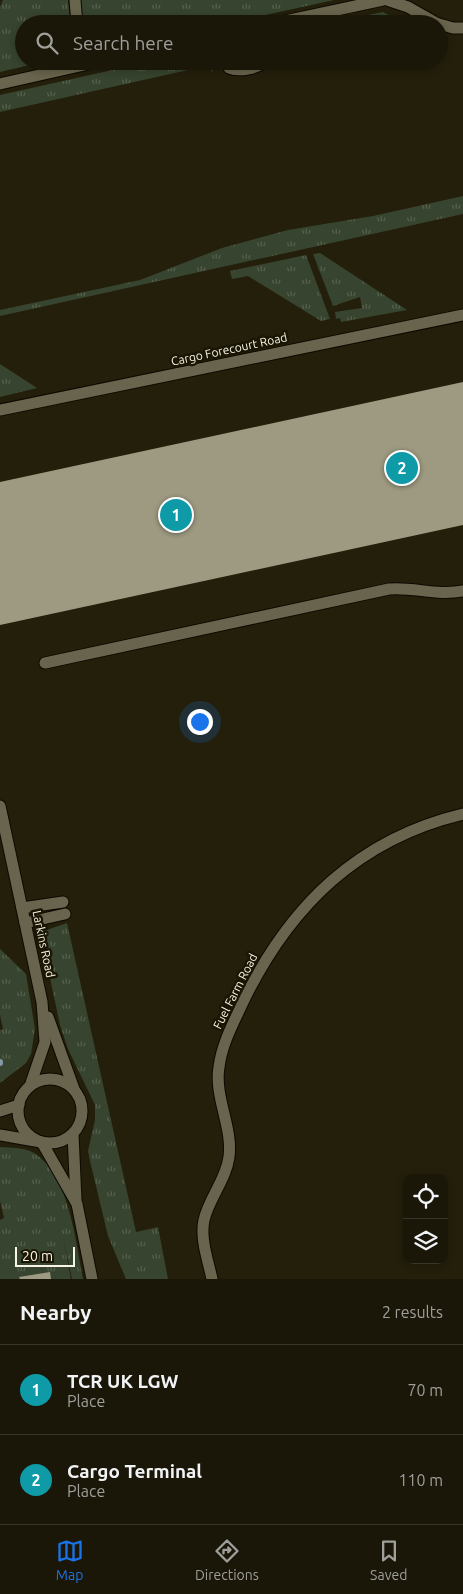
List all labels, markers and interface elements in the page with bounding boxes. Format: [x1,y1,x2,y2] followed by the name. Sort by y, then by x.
[15,15,448,70] search box
[33,29,61,57] icon: search
[73,32,173,54] text: Search here
[170,330,288,368] street label: Cargo Forecourt Road
[386,449,418,487] pin: 2
[160,496,192,534] pin: 1
[187,709,213,735] your location
[31,909,57,979] street label: Larkins Road
[210,951,260,1031] street label: Fuel Farm Road
[403,1174,448,1264] map controls
[403,1174,448,1219] button: locate
[403,1219,448,1264] button: layers
[15,1244,75,1267] scale bar
[22,1248,53,1264] text: 20 m
[20,1300,91,1324] text: Nearby
[382,1303,443,1321] text: 2 results
[67,1370,178,1392] text: TCR UK LGW
[31,1381,41,1399] text: 1
[407,1381,443,1399] text: 70 m
[67,1392,105,1410] text: Place
[67,1460,202,1482] text: Cargo Terminal
[31,1471,41,1489] text: 2
[398,1471,443,1489] text: 110 m
[67,1482,105,1500] text: Place
[56,1537,84,1583] tab: Map
[195,1537,259,1583] tab: Directions
[370,1537,407,1583] tab: Saved

